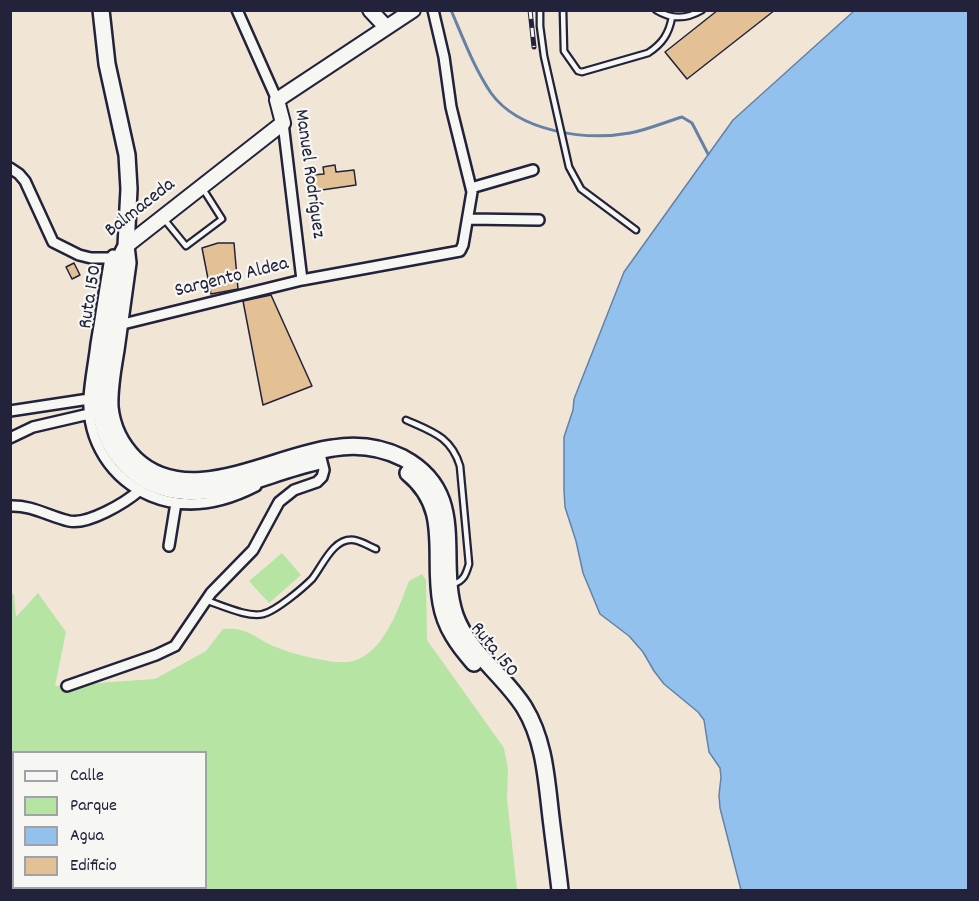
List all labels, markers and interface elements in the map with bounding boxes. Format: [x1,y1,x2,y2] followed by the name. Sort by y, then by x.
[287,108,329,240] street label: Manuel Rodríguez
[101,174,181,244] street label: Balmaceda
[173,253,291,305] street label: Sargento Aldea
[75,263,109,331] street label: Ruta 150
[463,618,523,684] street label: Ruta 150
[12,751,207,889] legend
[70,764,104,789] text: Calle
[70,794,117,819] text: Parque
[70,824,104,849] text: Agua
[70,854,117,879] text: Edificio

